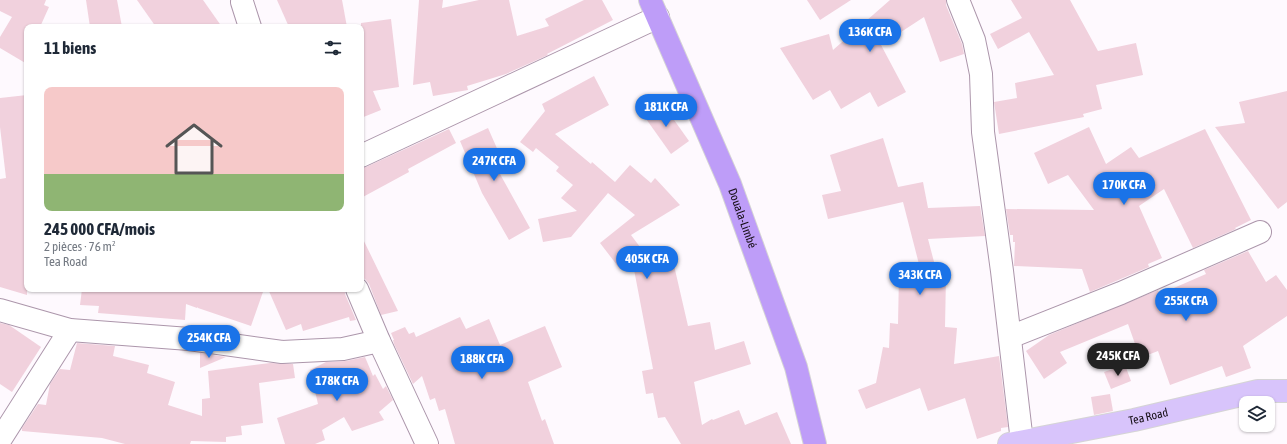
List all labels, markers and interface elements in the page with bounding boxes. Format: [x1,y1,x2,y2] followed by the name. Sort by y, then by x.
[829,19,911,53] pin: 136K CFA
[848,24,892,39] text: 136K CFA
[322,37,344,59] icon: filters
[44,38,96,58] text: 11 biens
[625,94,707,128] pin: 181K CFA
[644,99,688,114] text: 181K CFA
[158,113,230,185] icon: home
[453,148,535,182] pin: 247K CFA
[472,153,516,168] text: 247K CFA
[1083,172,1165,206] pin: 170K CFA
[1102,177,1146,192] text: 170K CFA
[725,186,760,250] street label: Douala-Limbé
[44,219,155,239] text: 245 000 CFA/mois
[44,239,116,254] text: 2 pièces · 76 m²
[606,246,688,280] pin: 405K CFA
[625,251,669,266] text: 405K CFA
[44,254,87,269] text: Tea Road
[879,262,961,296] pin: 343K CFA
[898,267,942,282] text: 343K CFA
[1145,288,1227,322] pin: 255K CFA
[1164,293,1208,308] text: 255K CFA
[168,325,250,359] pin: 254K CFA
[187,330,231,345] text: 254K CFA
[1077,343,1159,377] pin: 245K CFA
[441,346,523,380] pin: 188K CFA
[1096,348,1140,363] text: 245K CFA
[460,351,504,366] text: 188K CFA
[296,368,378,402] pin: 178K CFA
[315,373,359,388] text: 178K CFA
[1239,396,1275,432] map controls
[1239,396,1275,432] button: layers
[1127,405,1170,428] street label: Tea Road

